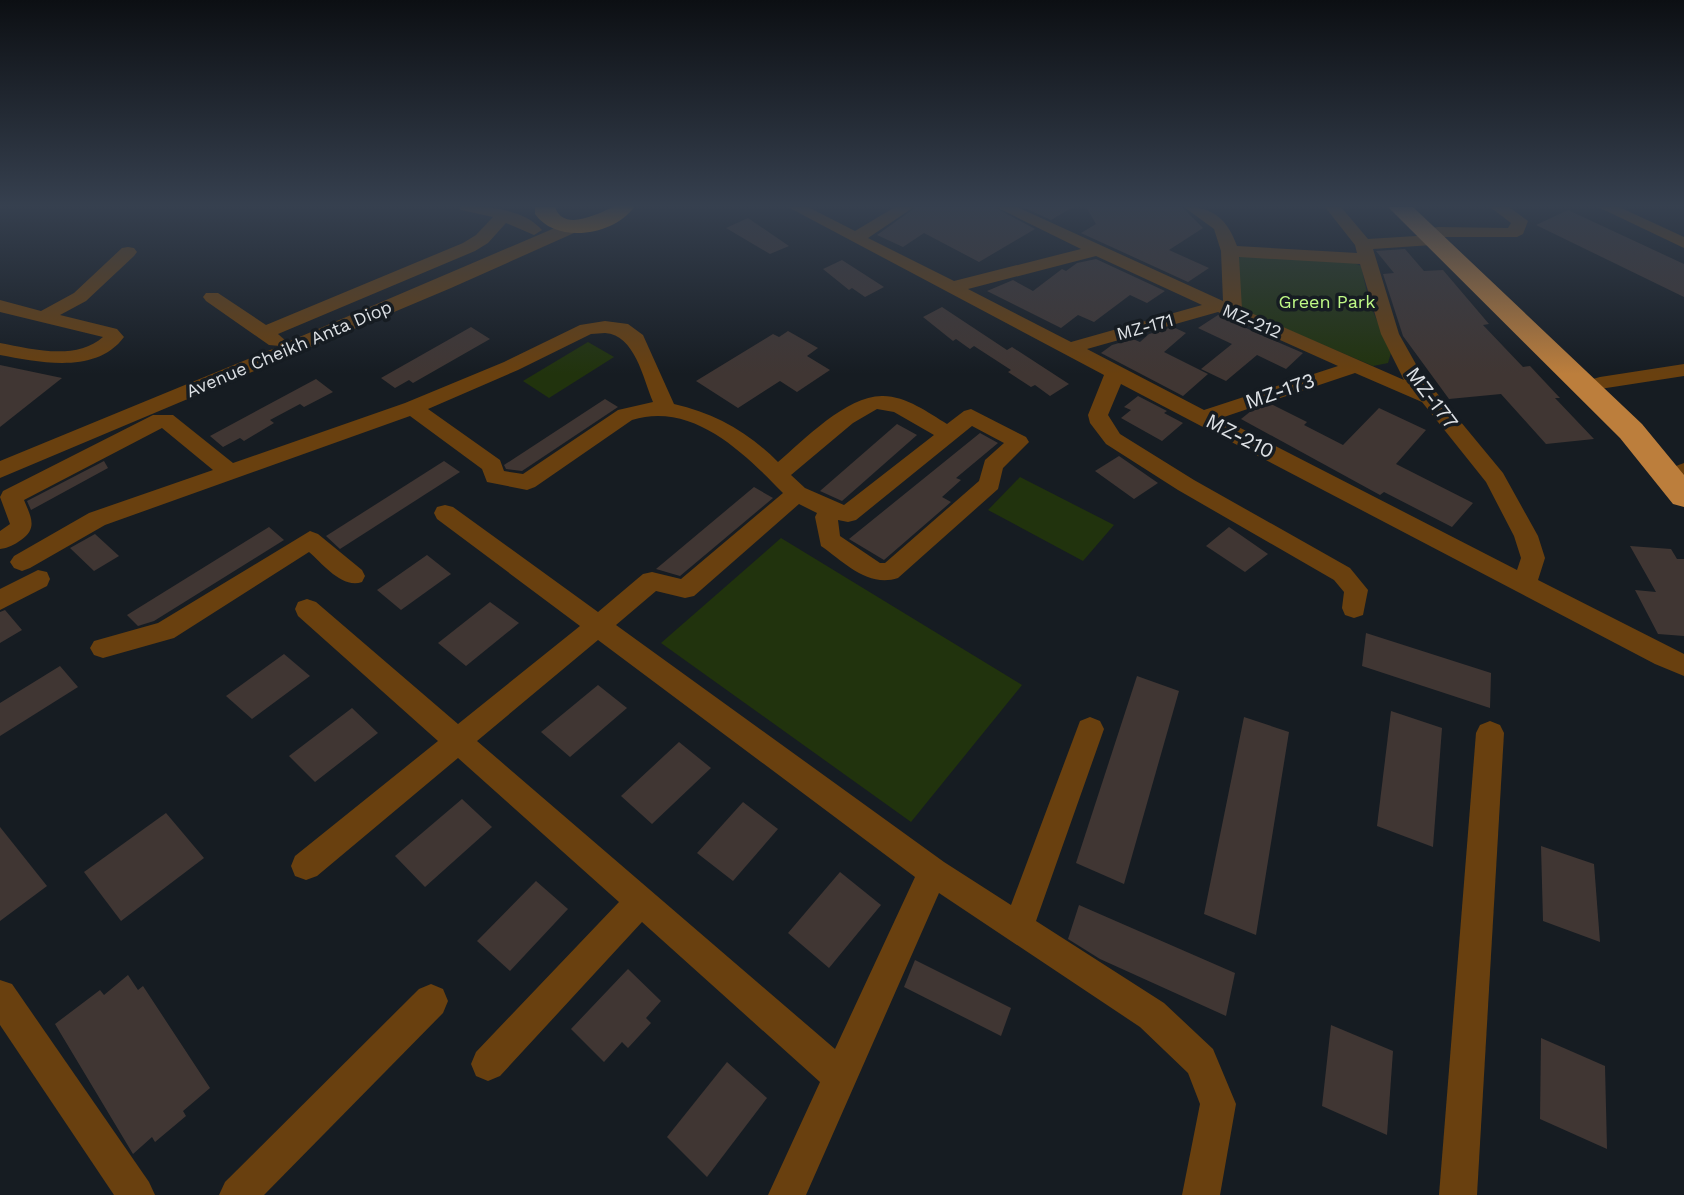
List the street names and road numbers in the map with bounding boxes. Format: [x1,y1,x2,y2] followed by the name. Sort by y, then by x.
[183,296,395,401] street label: Avenue Cheikh Anta Diop
[1220,299,1285,342] street label: MZ-212
[1114,309,1176,344] street label: MZ-171
[1401,362,1464,434] street label: MZ-177
[1242,367,1318,414] street label: MZ-173
[1202,408,1279,463] street label: MZ-210

